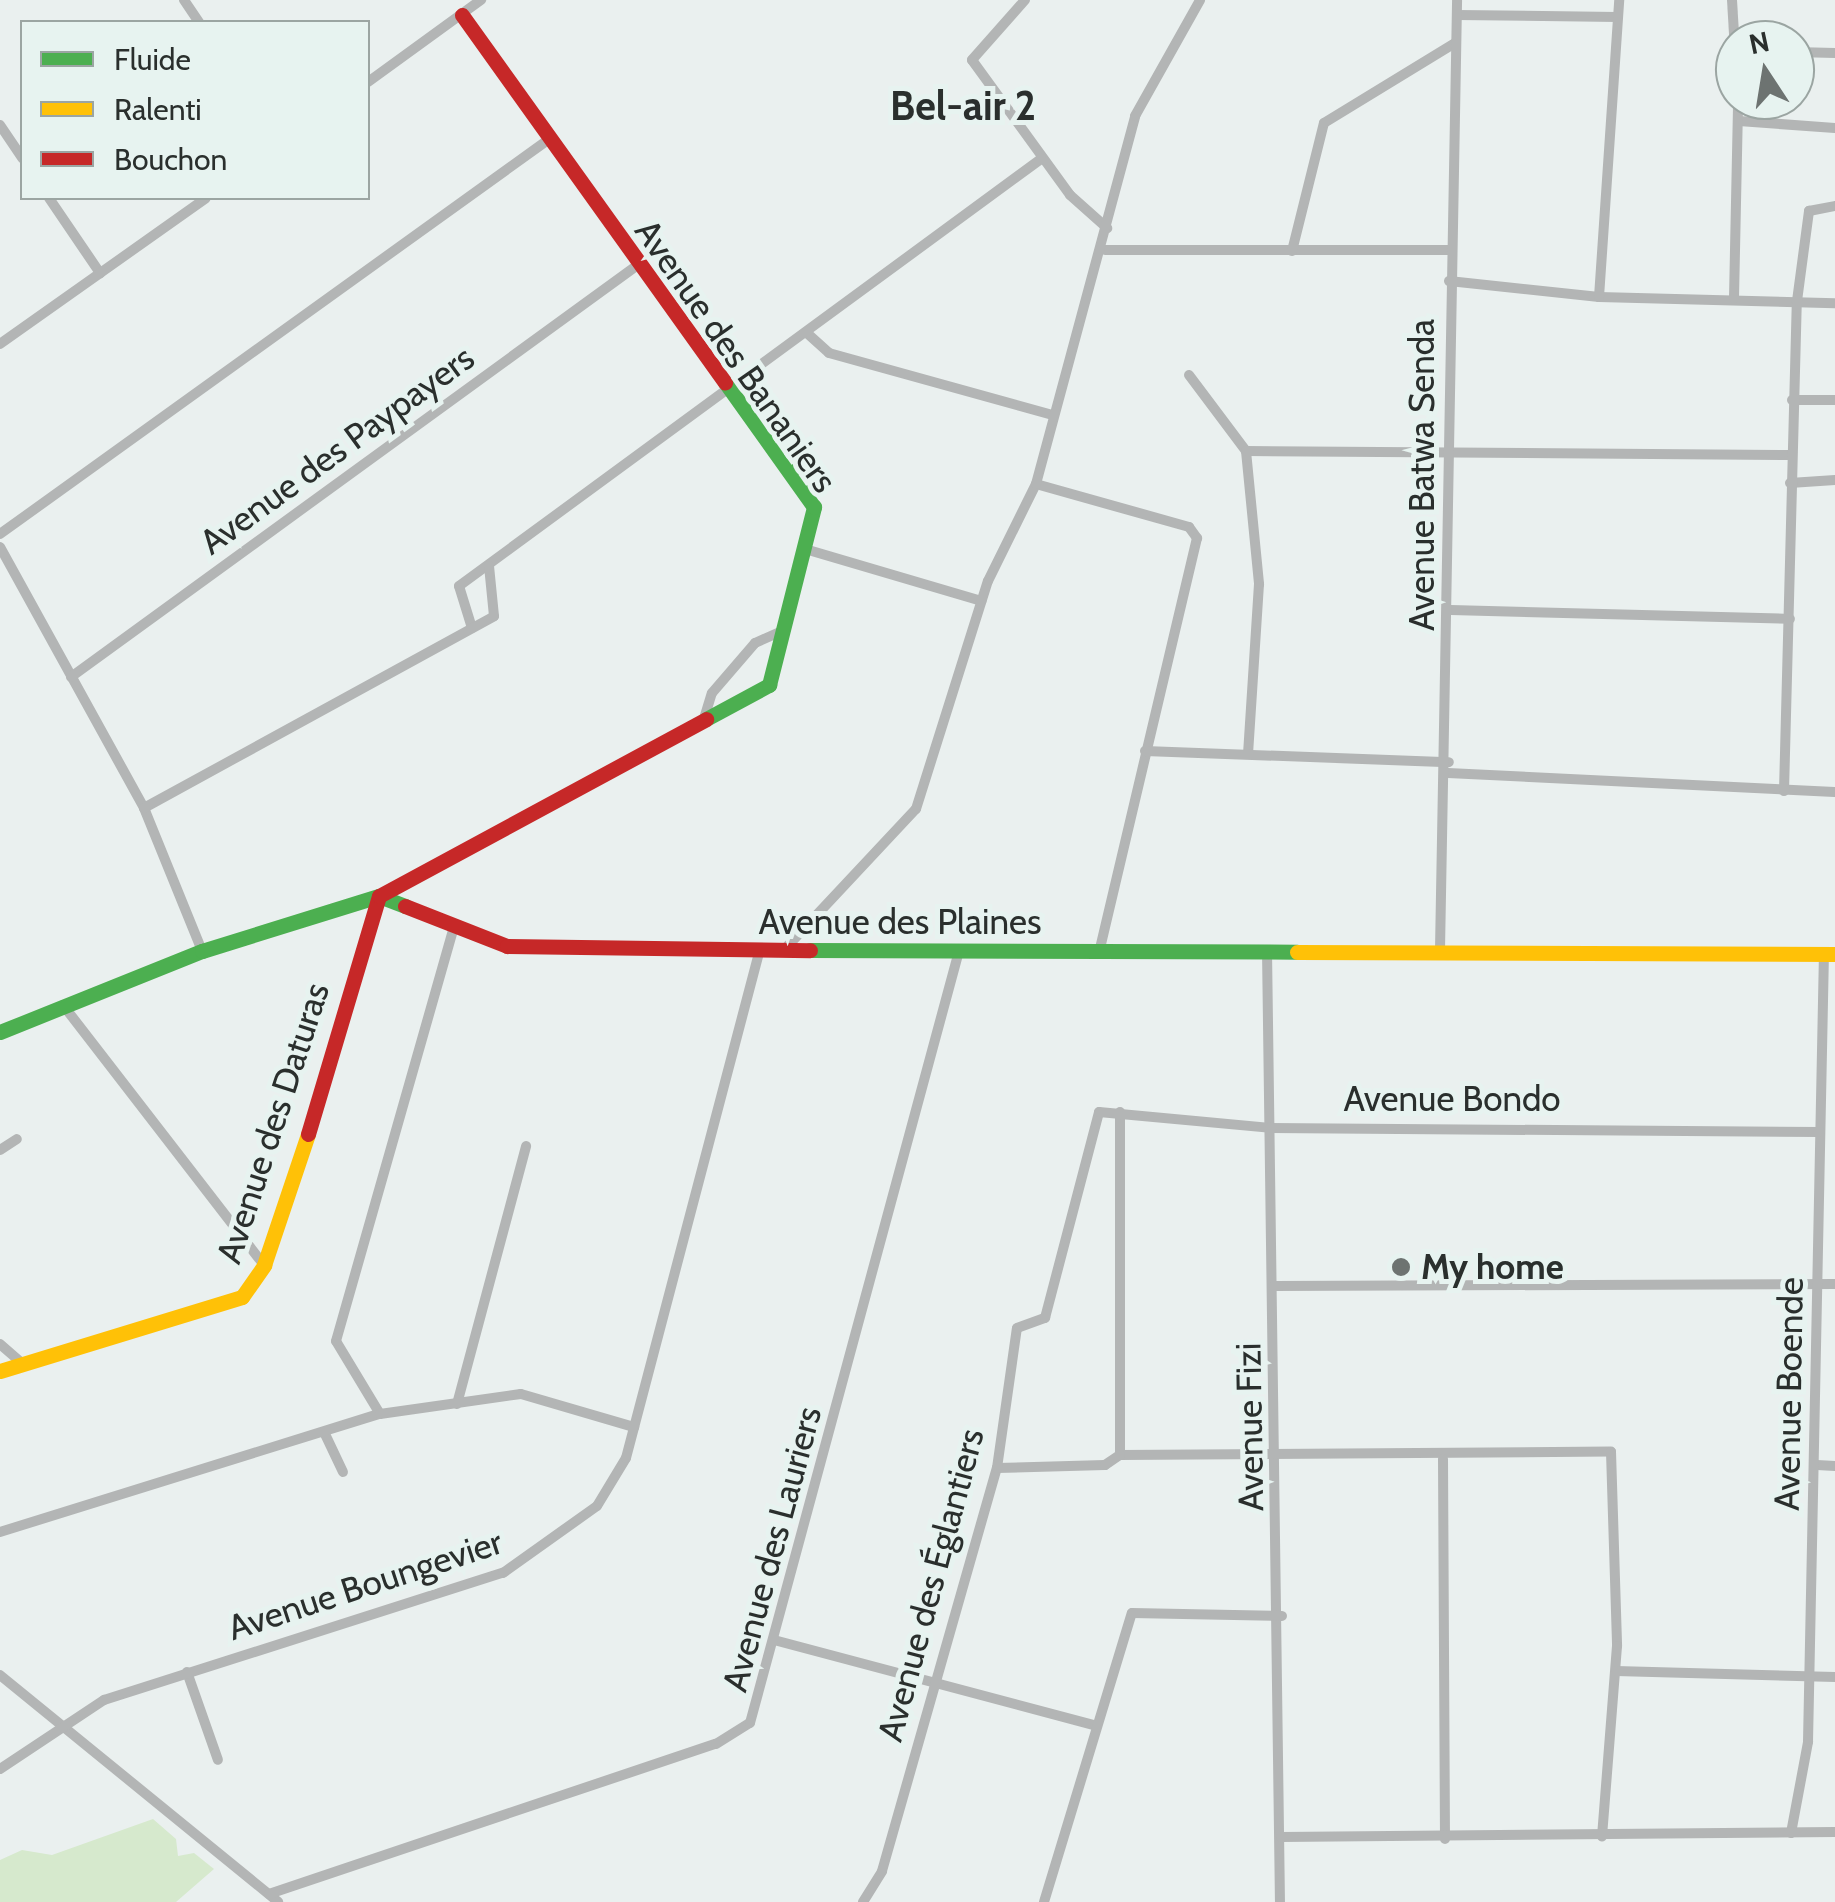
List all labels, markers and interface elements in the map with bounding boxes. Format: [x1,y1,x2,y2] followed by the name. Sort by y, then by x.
[20,20,370,200] legend
[1715,20,1815,120] north arrow
[1746,24,1772,61] text: N
[114,41,191,78] text: Fluide
[890,82,1036,130] district label: Bel-air 2
[114,91,202,128] text: Ralenti
[114,141,227,178] text: Bouchon
[626,212,846,500] street label: Avenue des Bananiers
[1401,319,1443,631] street label: Avenue Batwa Senda
[192,337,482,563] street label: Avenue des Paypayers
[759,901,1041,943] street label: Avenue des Plaines
[208,977,338,1269] street label: Avenue des Daturas
[1343,1078,1561,1120] street label: Avenue Bondo
[1421,1246,1564,1288] place label: My home
[1390,1256,1412,1278] marker: My home
[1766,1277,1812,1511] street label: Avenue Boende
[1228,1343,1272,1511] street label: Avenue Fizi
[714,1402,830,1696] street label: Avenue des Lauriers
[869,1424,993,1746] street label: Avenue des Églantiers
[223,1521,507,1649] street label: Avenue Boungevier

